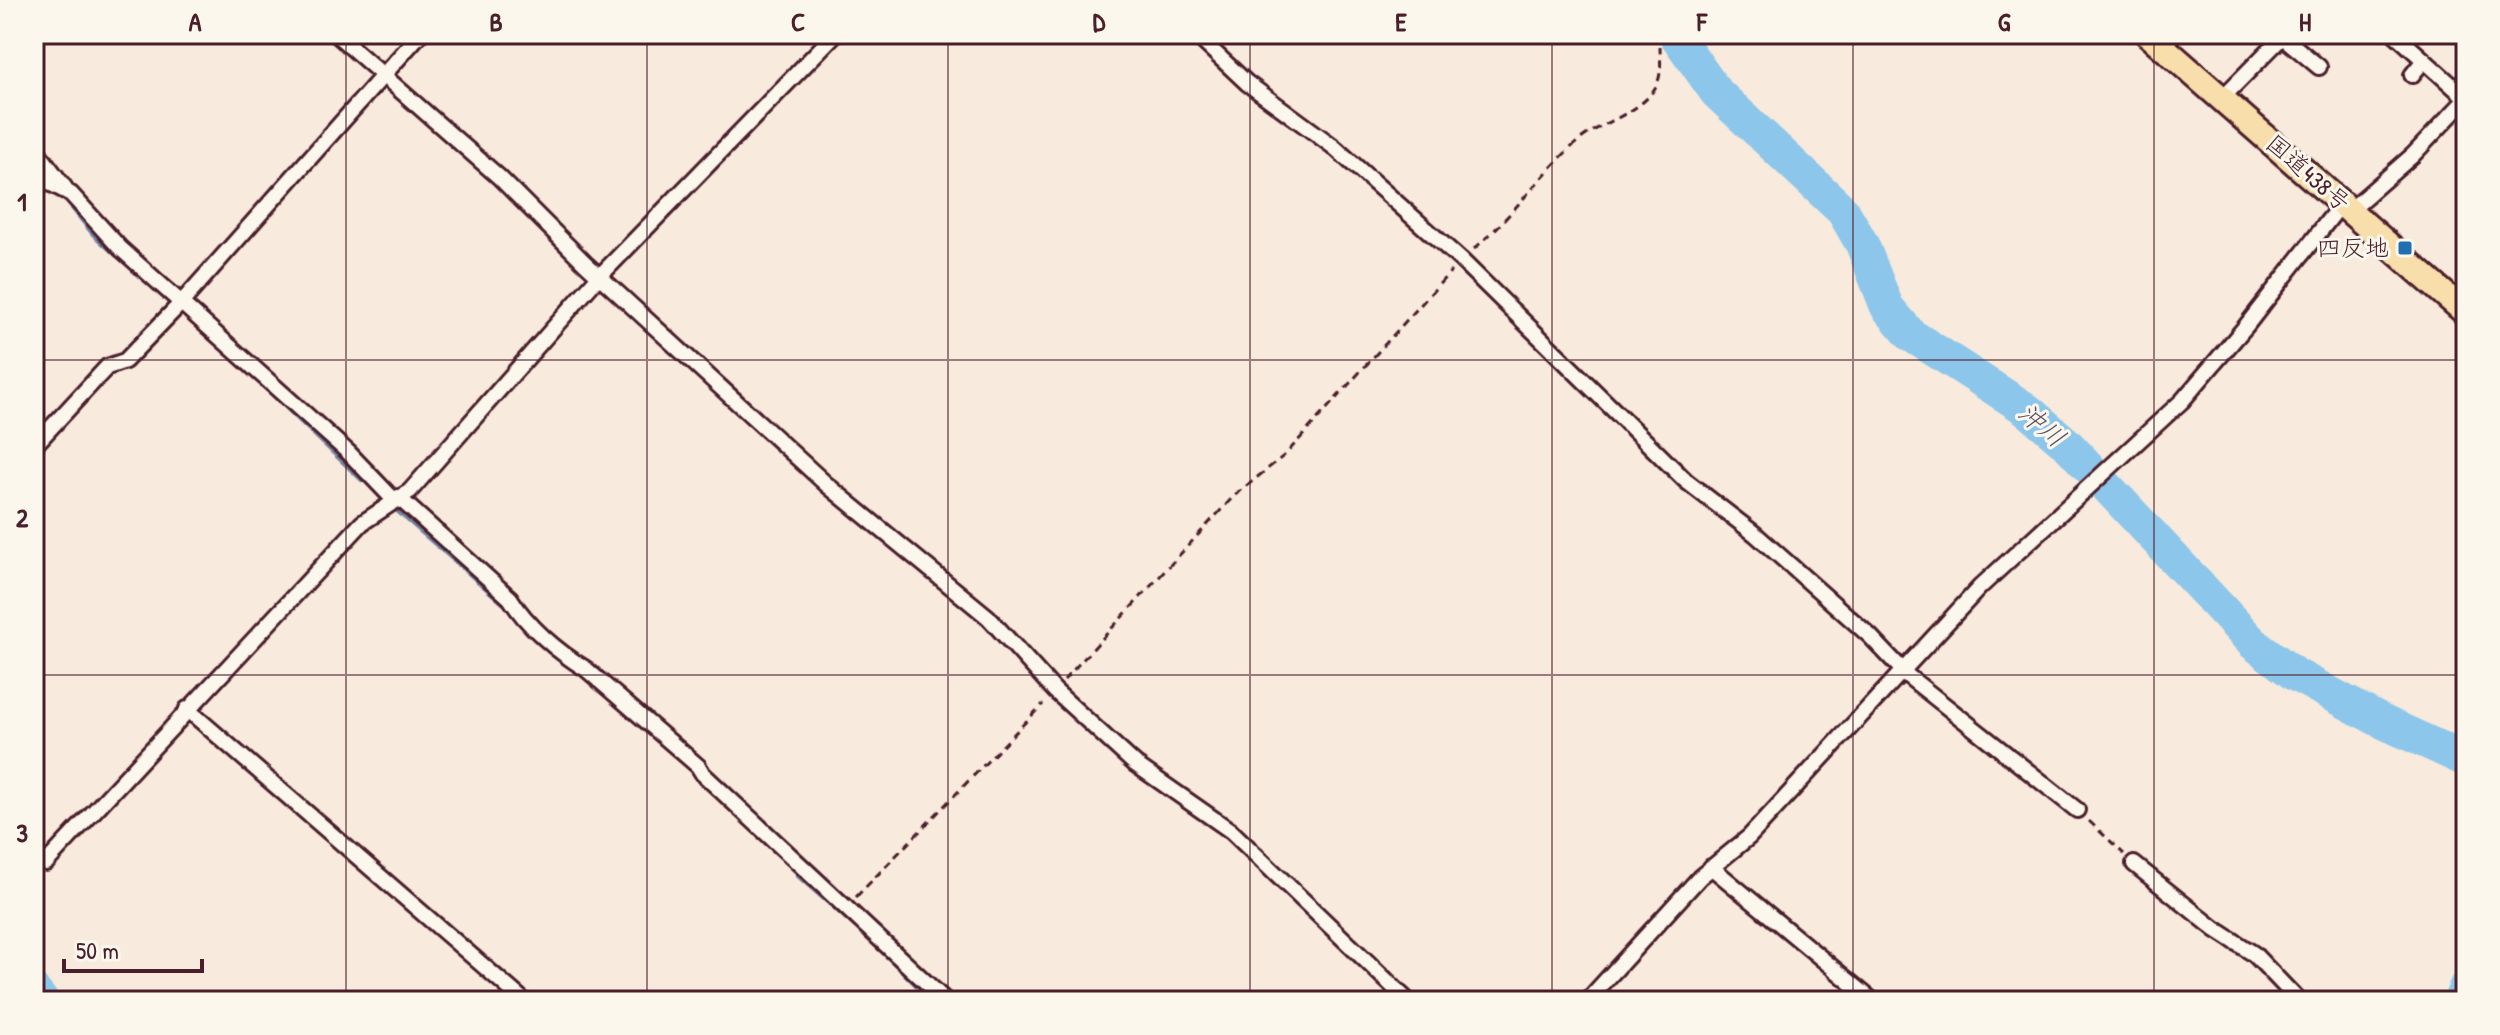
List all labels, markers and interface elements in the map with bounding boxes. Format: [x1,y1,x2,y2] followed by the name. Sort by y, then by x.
[189,4,202,39] text: A
[489,4,503,39] text: B
[791,4,805,39] text: C
[1093,4,1106,39] text: D
[1395,4,1407,39] text: E
[1696,4,1708,39] text: F
[1998,4,2011,39] text: G
[2299,4,2311,39] text: H
[2260,127,2358,218] street label: 国道438号
[17,184,27,219] text: 1
[2317,231,2389,263] place label: 四反地
[2396,239,2414,257] marker: 四反地
[2011,394,2073,455] water label: 沖川
[16,500,29,535] text: 2
[16,815,28,850] text: 3
[64,923,202,973] scale bar
[76,934,119,966] text: 50 m

